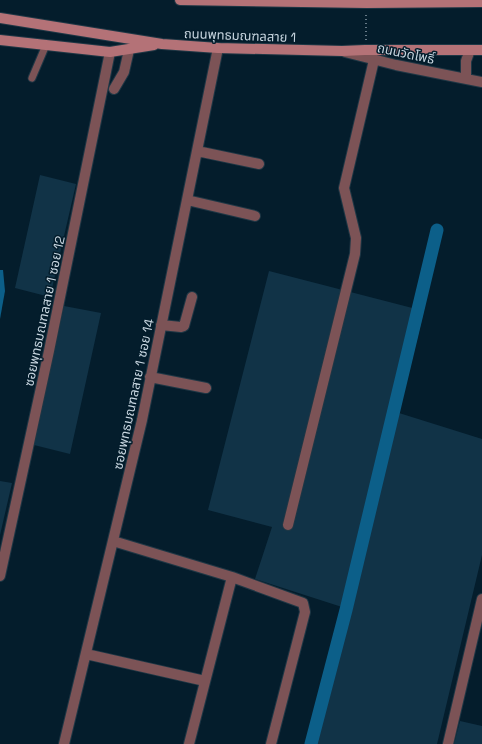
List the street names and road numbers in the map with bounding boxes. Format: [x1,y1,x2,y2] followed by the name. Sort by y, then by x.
[184,25,296,46] street label: ถนนพุทธมณฑลสาย 1
[376,39,436,68] street label: ถนนวัดโพธิ์
[20,234,69,388] street label: ซอยพุทธมณฑลสาย 1 ซอย 12
[109,317,158,471] street label: ซอยพุทธมณฑลสาย 1 ซอย 14

